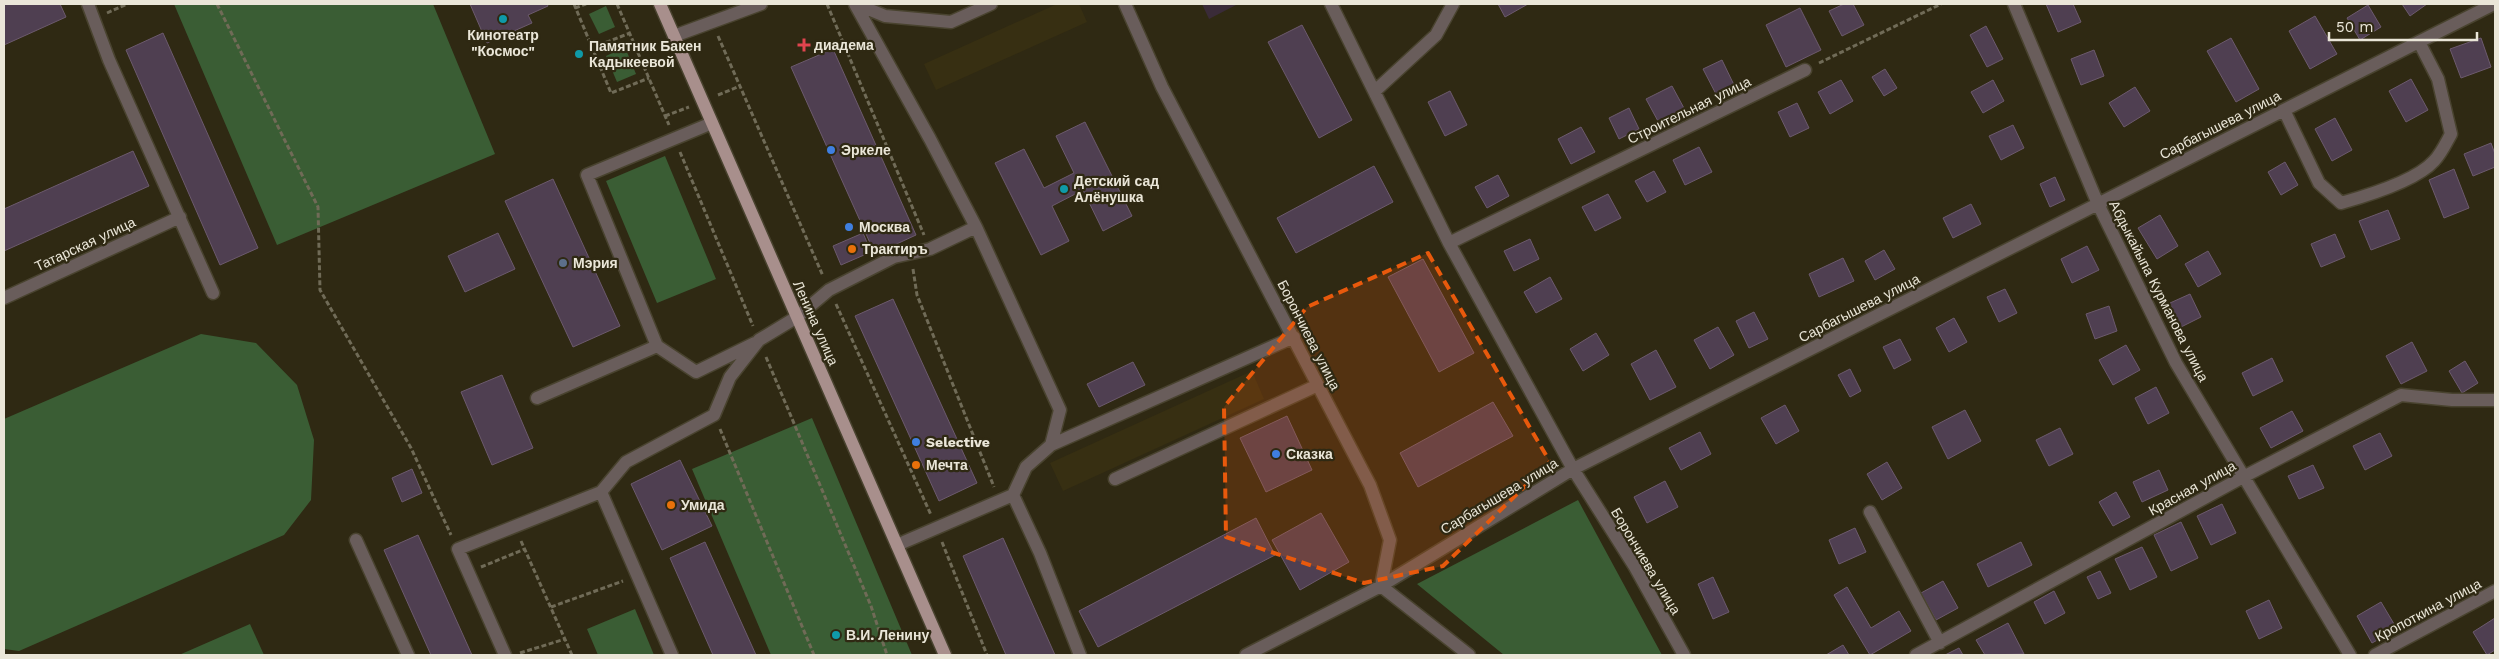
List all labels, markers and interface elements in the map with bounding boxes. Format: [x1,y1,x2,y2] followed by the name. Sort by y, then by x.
[2329,10,2476,42] scale bar
[497,13,509,25] marker: Кинотеатр "Космос"
[2336,18,2373,36] text: 50 m
[467,27,539,59] place label: Кинотеатр "Космос"
[814,37,874,53] place label: диадема
[589,38,701,70] place label: Памятник Бакен Кадыкеевой
[798,39,810,51] marker: диадема
[573,48,585,60] marker: Памятник Бакен Кадыкеевой
[1625,73,1754,147] street label: Строительная улица
[2157,87,2283,163] street label: Сарбагышева улица
[841,142,891,158] place label: Эркеле
[825,144,837,156] marker: Эркеле
[1074,173,1159,205] place label: Детский сад Алёнушка
[1058,183,1070,195] marker: Детский сад Алёнушка
[2106,198,2212,384] street label: Абдыкайыпа Курманова улица
[32,214,138,274] street label: Татарская улица
[859,219,910,235] place label: Москва
[843,221,855,233] marker: Москва
[862,241,928,257] place label: Трактиръ
[846,243,858,255] marker: Трактиръ
[573,255,618,271] place label: Мэрия
[557,257,569,269] marker: Мэрия
[1796,270,1922,346] street label: Сарбагышева улица
[1274,277,1344,393] street label: Борончиева улица
[790,278,842,368] street label: Ленина улица
[926,434,990,450] place label: Selective
[910,436,922,448] marker: Selective
[1286,446,1333,462] place label: Сказка
[1270,448,1282,460] marker: Сказка
[1438,455,1561,537] street label: Сарбагышева улица
[926,457,968,473] place label: Мечта
[2146,457,2239,519] street label: Красная улица
[910,459,922,471] marker: Мечта
[681,497,725,513] place label: Умида
[665,499,677,511] marker: Умида
[1608,505,1684,617] street label: Борончиева улица
[2372,575,2484,645] street label: Кропоткина улица
[846,627,929,643] place label: В.И. Ленину
[830,629,842,641] marker: В.И. Ленину

